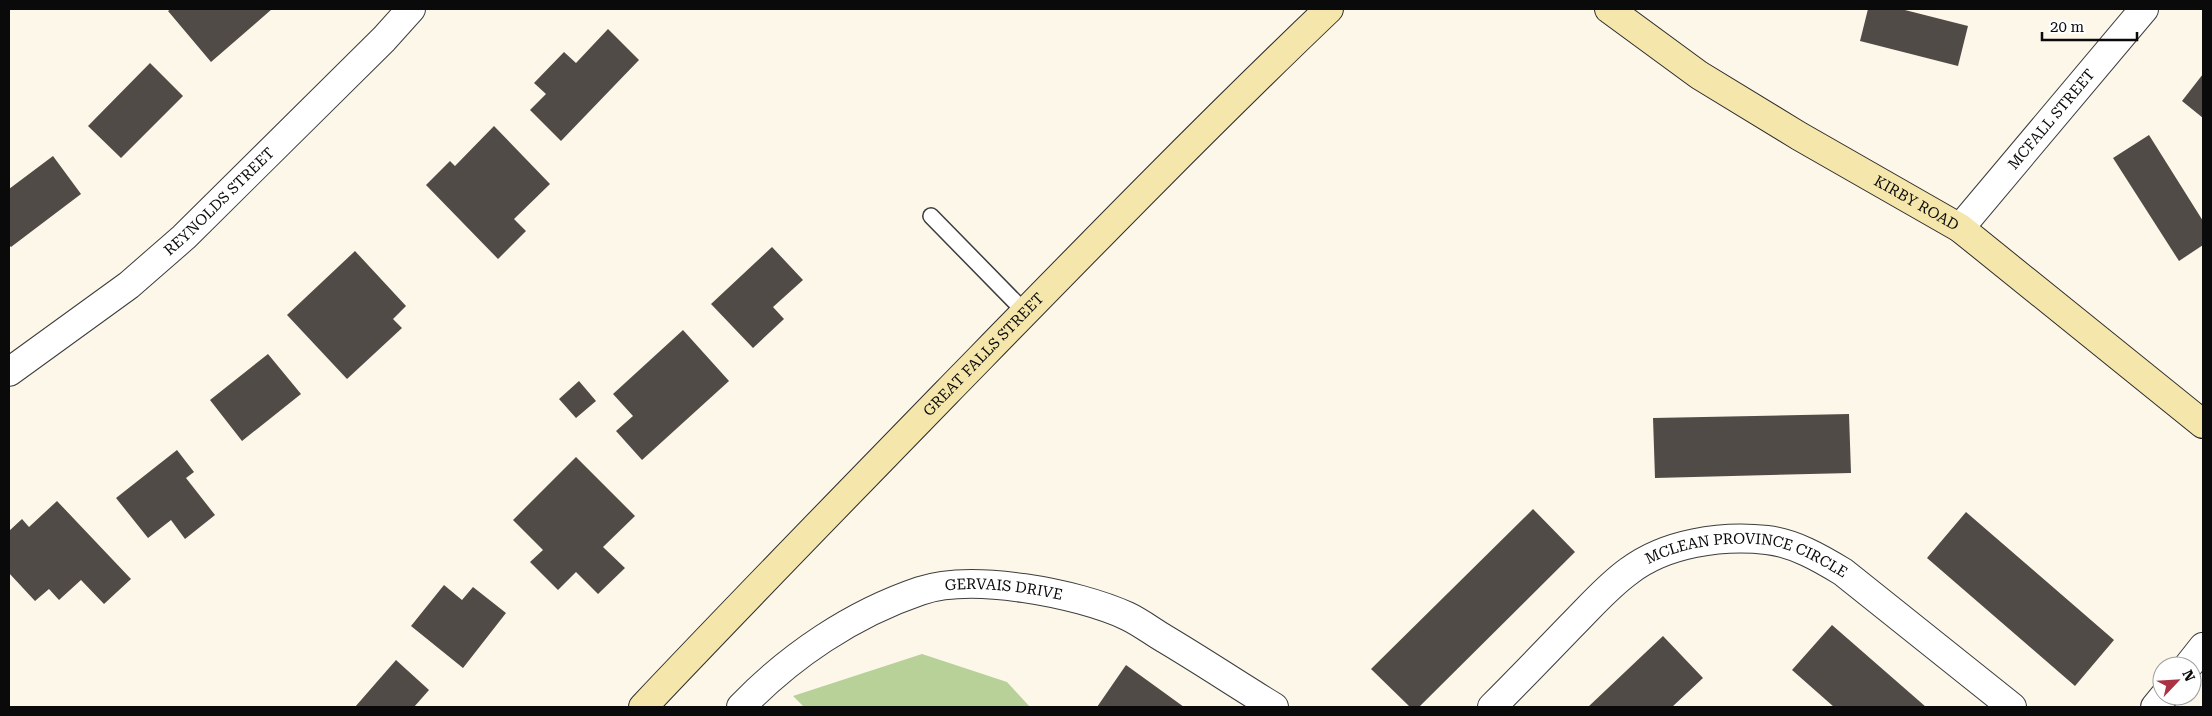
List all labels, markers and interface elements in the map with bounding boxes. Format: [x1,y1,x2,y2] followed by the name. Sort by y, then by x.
[2042,10,2137,42] scale bar
[2050,18,2085,36] text: 20 m
[2004,66,2099,173] street label: MCFALL STREET
[160,144,278,259] street label: REYNOLDS STREET
[1871,172,1962,234] street label: KIRBY ROAD
[919,289,1048,420] street label: GREAT FALLS STREET
[1642,530,1851,582] street label: MCLEAN PROVINCE CIRCLE
[944,575,1064,604] street label: GERVAIS DRIVE
[2152,656,2202,706] north arrow
[2179,667,2198,684] text: N

